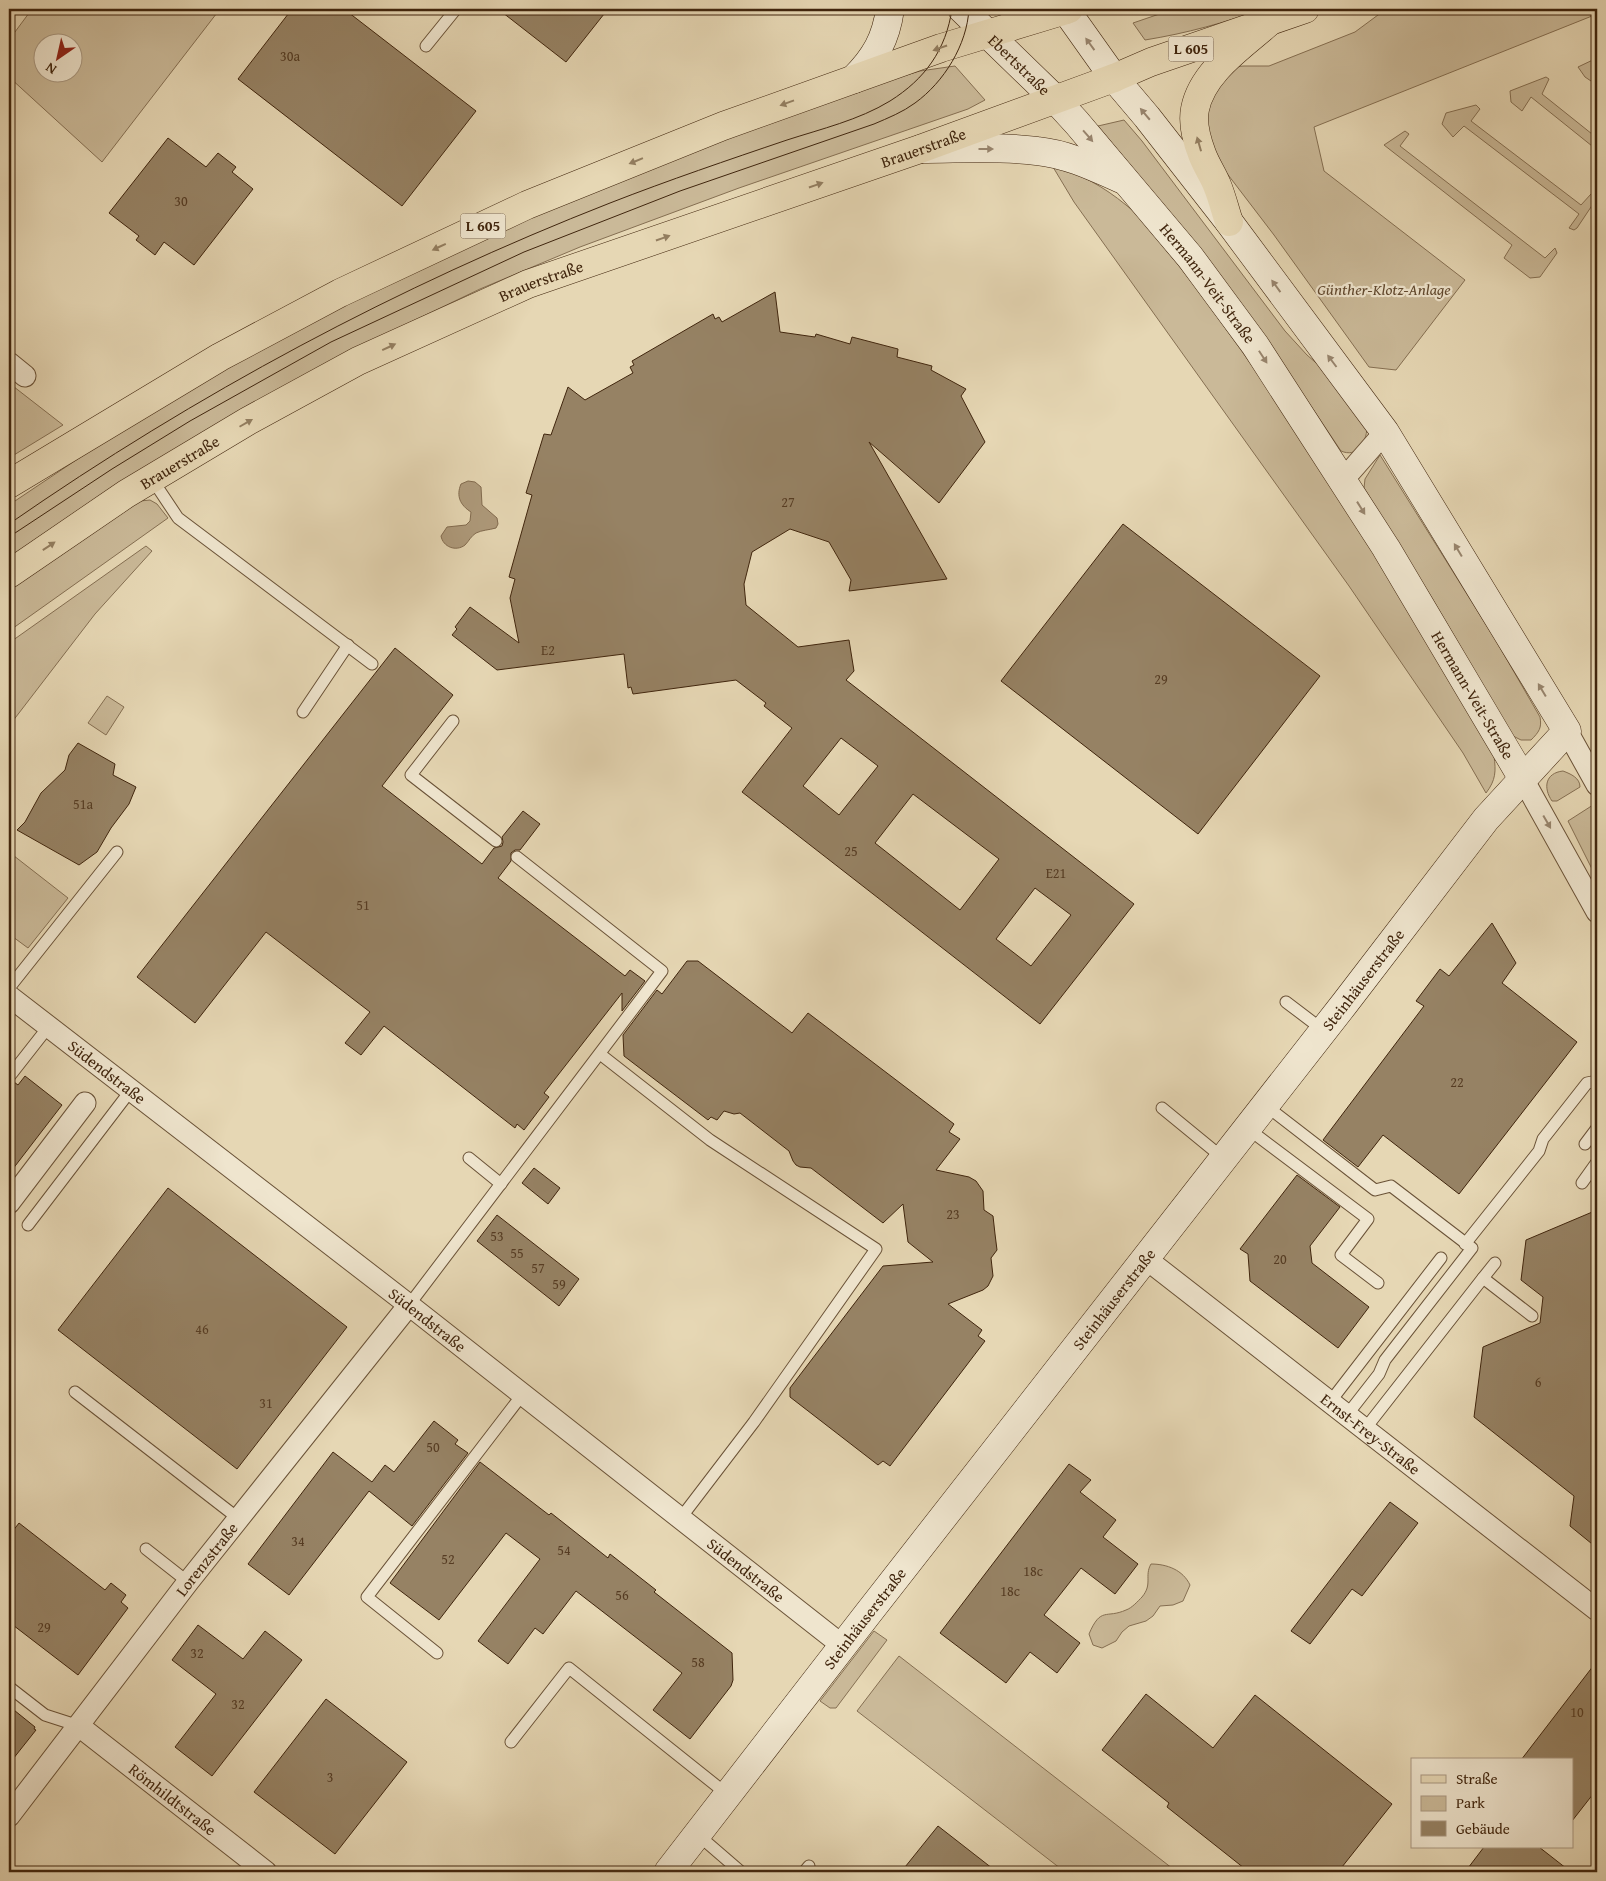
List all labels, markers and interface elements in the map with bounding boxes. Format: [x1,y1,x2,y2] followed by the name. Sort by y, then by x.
[983,29,1056,101] street label: Ebertstraße
[32,32,82,82] north arrow
[1168,36,1214,62] road number: L 605
[1085,37,1095,51] one-way arrow
[933,45,948,52] one-way arrow
[280,46,300,66] house number: 30a
[41,58,60,80] text: N
[780,100,795,107] one-way arrow
[1140,108,1151,121] one-way arrow
[878,121,969,174] street label: Brauerstraße
[1083,129,1094,142] one-way arrow
[1194,136,1202,151] one-way arrow
[978,145,994,153] one-way arrow
[629,158,643,166] one-way arrow
[809,181,824,188] one-way arrow
[174,191,188,211] house number: 30
[460,214,506,238] road number: L 605
[1154,218,1262,348] street label: Hermann-Veit-Straße
[655,233,670,241] one-way arrow
[432,243,446,251] one-way arrow
[495,254,586,308] street label: Brauerstraße
[1317,277,1451,301] park label: Günther-Klotz-Anlage
[1271,279,1281,293] one-way arrow
[382,343,396,351] one-way arrow
[1258,350,1268,364] one-way arrow
[1327,354,1337,368] one-way arrow
[239,418,252,427] one-way arrow
[135,429,224,495] street label: Brauerstraße
[781,492,795,512] house number: 27
[1357,501,1366,515] one-way arrow
[42,541,55,551] one-way arrow
[1454,544,1463,557] one-way arrow
[1426,626,1521,764] street label: Hermann-Veit-Straße
[541,640,555,660] house number: E2
[1154,669,1168,689] house number: 29
[1537,683,1547,696] one-way arrow
[73,794,93,814] house number: 51a
[1543,814,1551,829] one-way arrow
[844,841,858,861] house number: 25
[1046,863,1066,883] house number: E21
[356,895,370,915] house number: 51
[1316,924,1410,1036] street label: Steinhäuserstraße
[63,1034,151,1110] street label: Südendstraße
[1450,1072,1464,1092] house number: 22
[946,1204,960,1224] house number: 23
[490,1226,504,1246] house number: 53
[510,1243,524,1263] house number: 55
[1066,1243,1161,1355] street label: Steinhäuserstraße
[1273,1249,1287,1269] house number: 20
[531,1258,545,1278] house number: 57
[552,1274,566,1294] house number: 59
[384,1281,471,1358] street label: Südendstraße
[195,1319,209,1339] house number: 46
[1535,1372,1542,1392] house number: 6
[1316,1387,1426,1480] street label: Ernst-Frey-Straße
[259,1393,273,1413] house number: 31
[426,1437,440,1457] house number: 50
[169,1517,243,1601] street label: Lorenzstraße
[291,1531,305,1551] house number: 34
[702,1532,790,1608] street label: Südendstraße
[557,1540,571,1560] house number: 54
[441,1549,455,1569] house number: 52
[1023,1561,1043,1581] house number: 18c
[817,1562,912,1674] street label: Steinhäuserstraße
[1000,1581,1020,1601] house number: 18c
[615,1585,629,1605] house number: 56
[37,1617,51,1637] house number: 29
[190,1643,204,1663] house number: 32
[691,1652,705,1672] house number: 58
[231,1694,245,1714] house number: 32
[1570,1702,1584,1722] house number: 10
[124,1757,222,1841] street label: Römhildtstraße
[1411,1758,1574,1848] legend
[327,1767,333,1787] house number: 3
[1456,1768,1498,1789] text: Straße
[1456,1792,1485,1813] text: Park
[1456,1818,1510,1839] text: Gebäude

